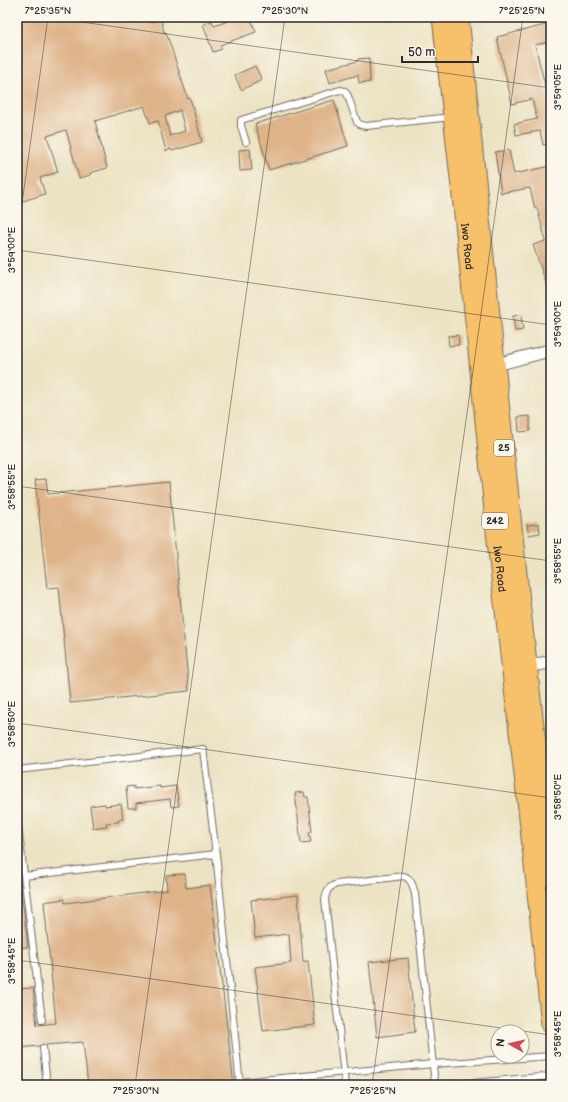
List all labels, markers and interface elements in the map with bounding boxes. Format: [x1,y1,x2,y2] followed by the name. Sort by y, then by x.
[25,5,71,17] text: 7°25'35"N
[262,5,308,17] text: 7°25'30"N
[499,5,545,17] text: 7°25'25"N
[402,38,478,64] scale bar
[408,45,435,60] text: 50 m
[552,63,564,110] text: 3°59'05"E
[459,223,476,270] street label: Iwo Road
[6,226,18,273] text: 3°59'00"E
[552,300,564,347] text: 3°59'00"E
[494,440,514,456] road number: 25
[6,464,18,510] text: 3°58'55"E
[482,513,508,529] road number: 242
[552,538,564,584] text: 3°58'55"E
[491,545,509,593] street label: Iwo Road
[6,700,18,747] text: 3°58'50"E
[552,773,564,820] text: 3°58'50"E
[6,937,18,984] text: 3°58'45"E
[552,1010,564,1057] text: 3°58'45"E
[490,1024,530,1064] north arrow
[494,1038,508,1048] text: N
[113,1085,159,1097] text: 7°25'30"N
[350,1085,396,1097] text: 7°25'25"N

